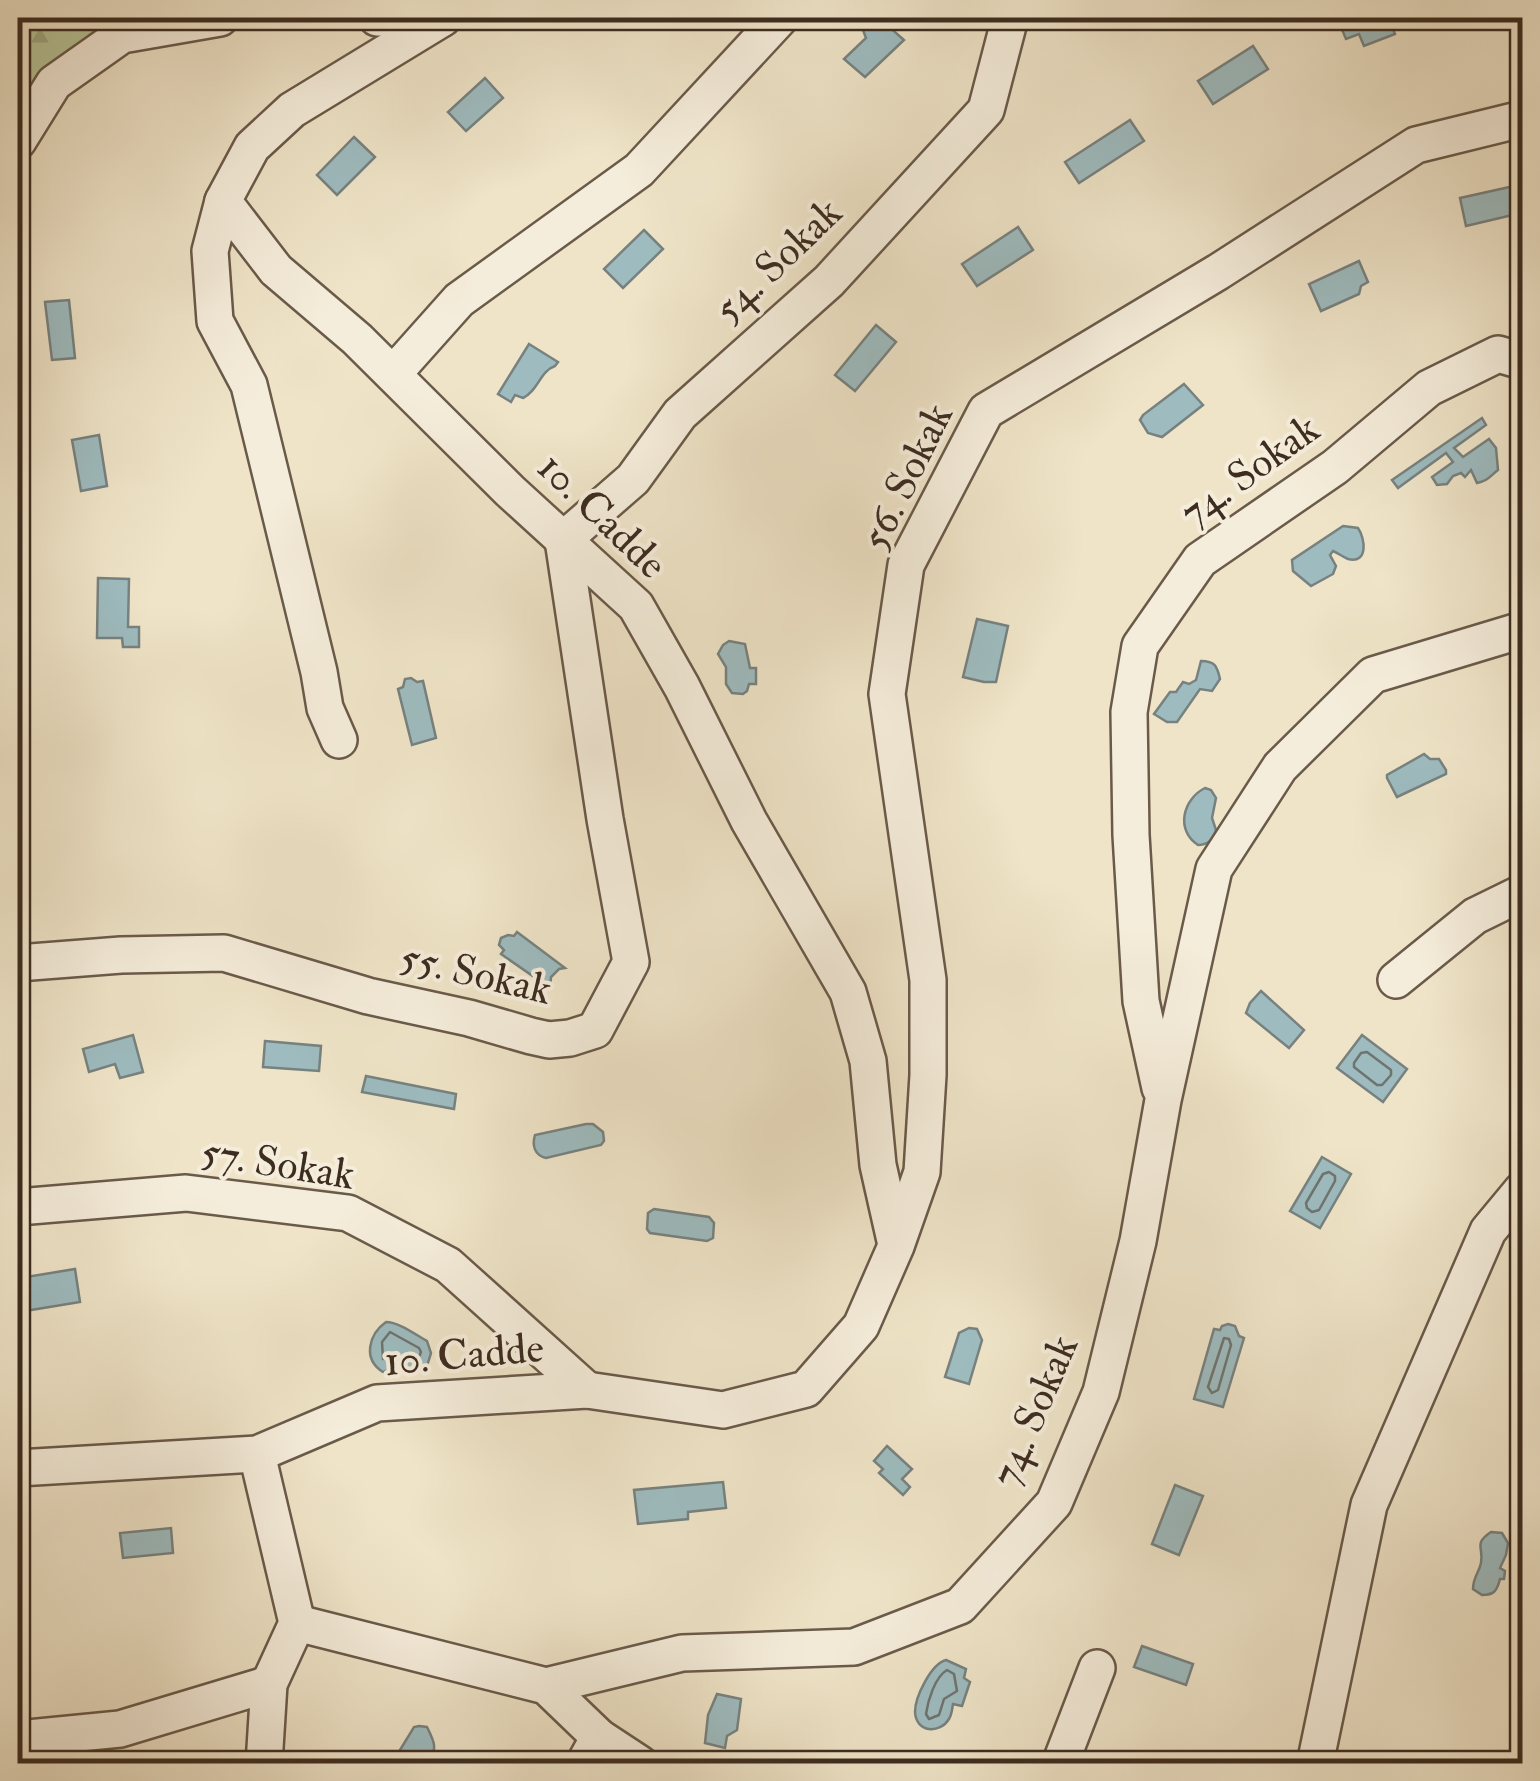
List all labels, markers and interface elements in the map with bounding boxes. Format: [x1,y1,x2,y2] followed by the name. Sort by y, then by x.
[703,187,853,335] street label: 54. Sokak
[849,395,965,559] street label: 56. Sokak
[1170,403,1330,539] street label: 74. Sokak
[526,442,678,590] street label: 10. Cadde
[395,931,557,1017] street label: 55. Sokak
[198,1126,358,1202] street label: 57. Sokak
[382,1322,546,1388] street label: 10. Cadde
[980,1328,1090,1494] street label: 74. Sokak

